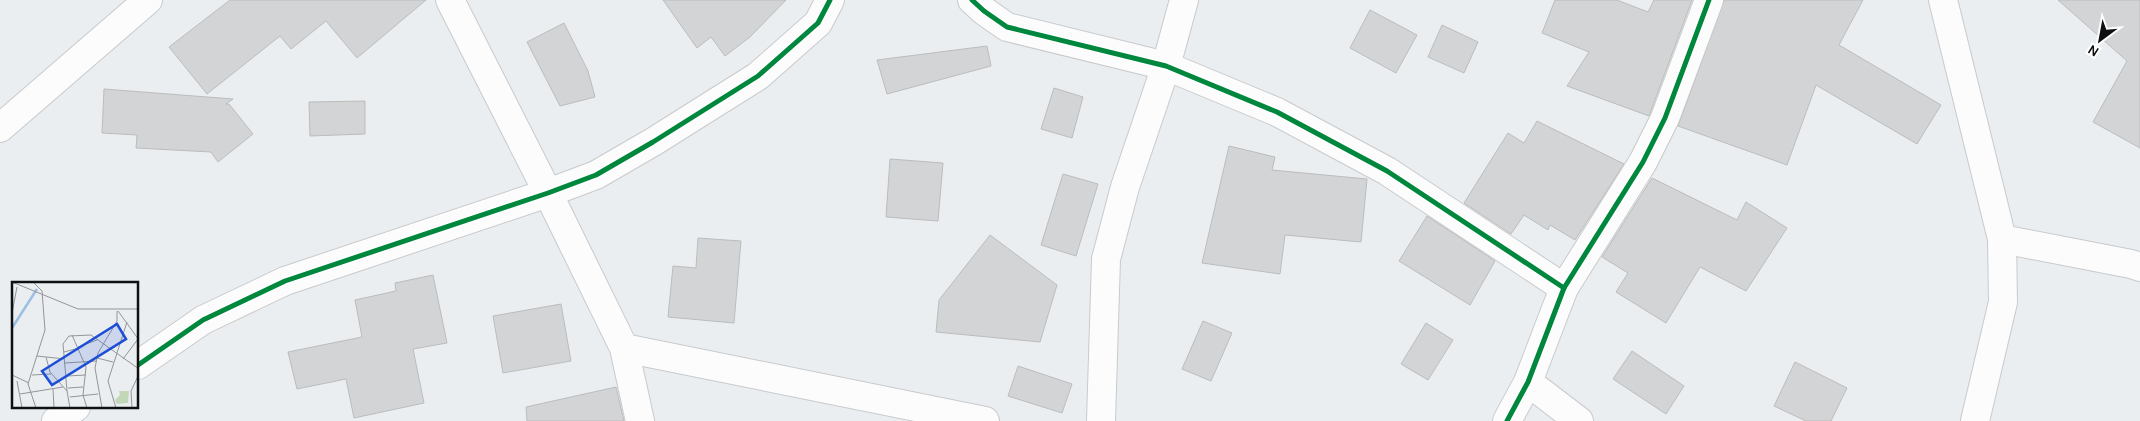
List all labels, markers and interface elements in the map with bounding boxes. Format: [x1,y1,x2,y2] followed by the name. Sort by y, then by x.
[2075,15,2125,65] north arrow
[2085,41,2102,60] text: N
[12,282,139,408] inset map

